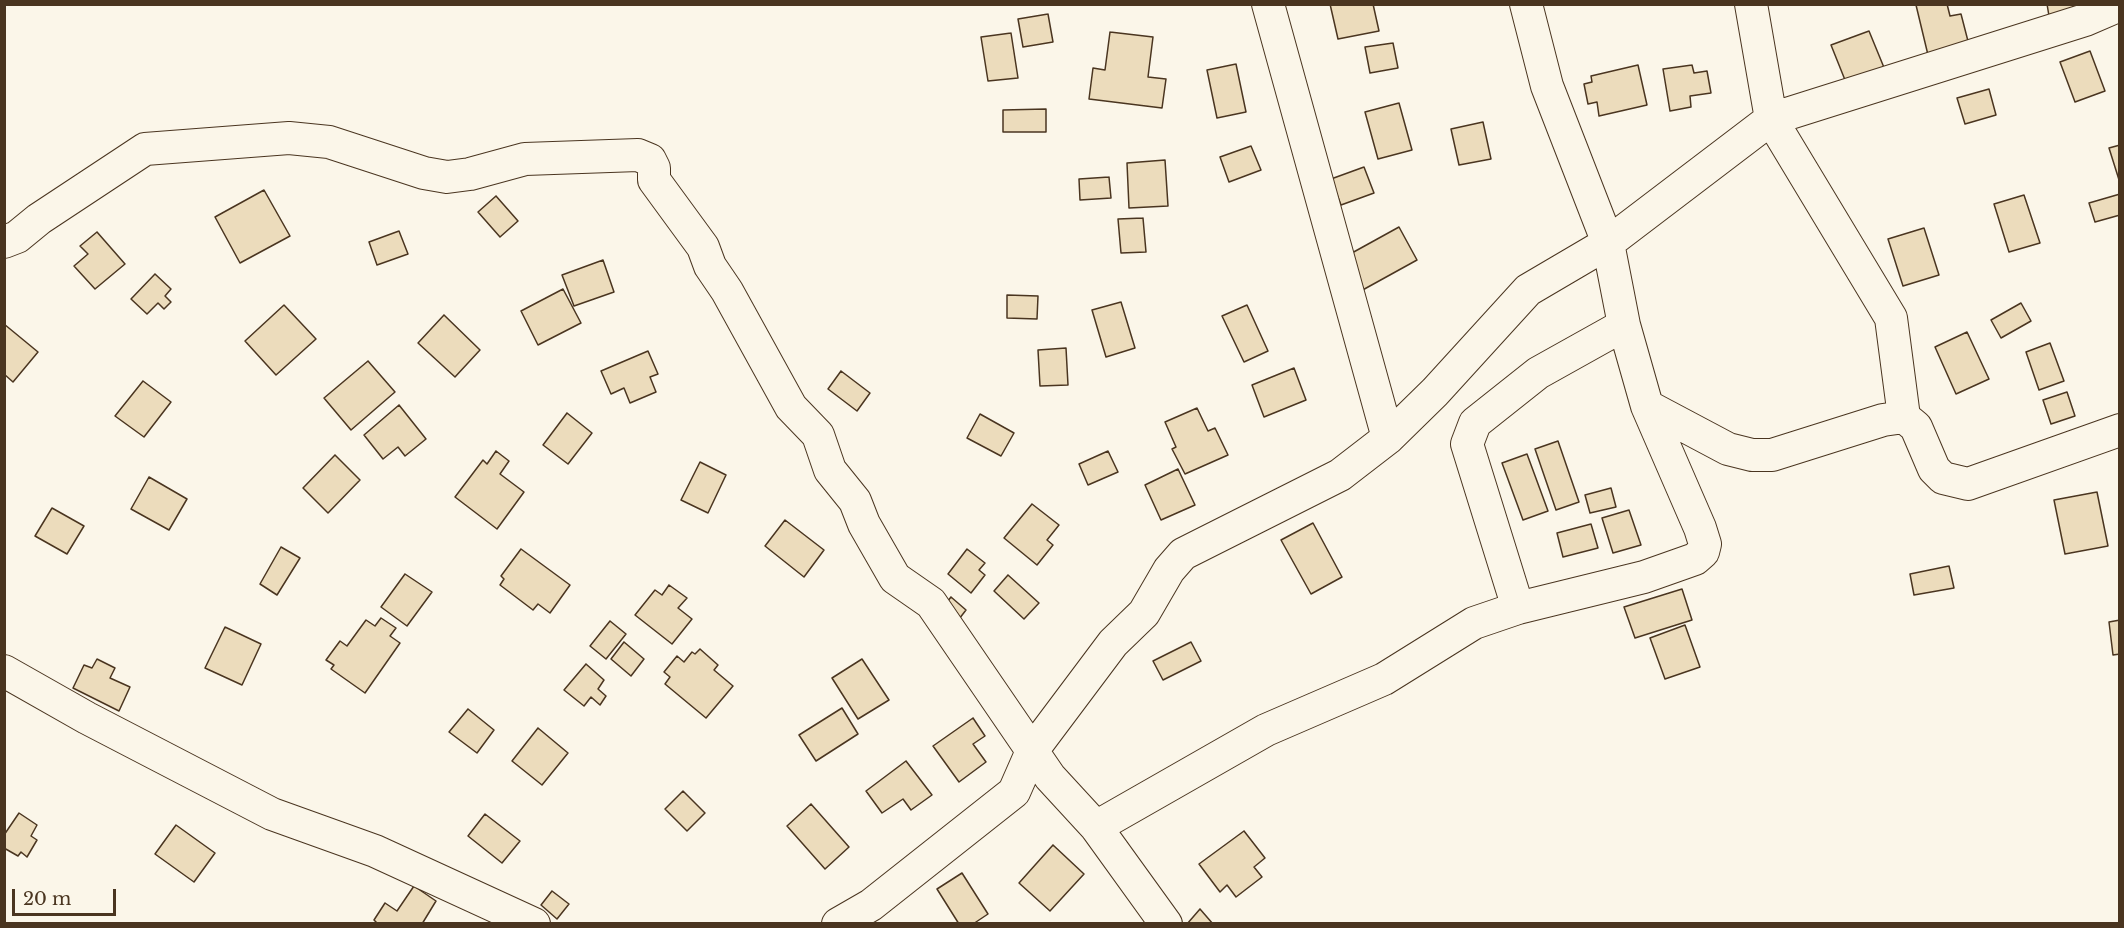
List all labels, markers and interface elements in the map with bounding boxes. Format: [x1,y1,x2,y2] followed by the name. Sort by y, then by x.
[15,877,118,915] scale bar
[23,888,71,910] text: 20 m

